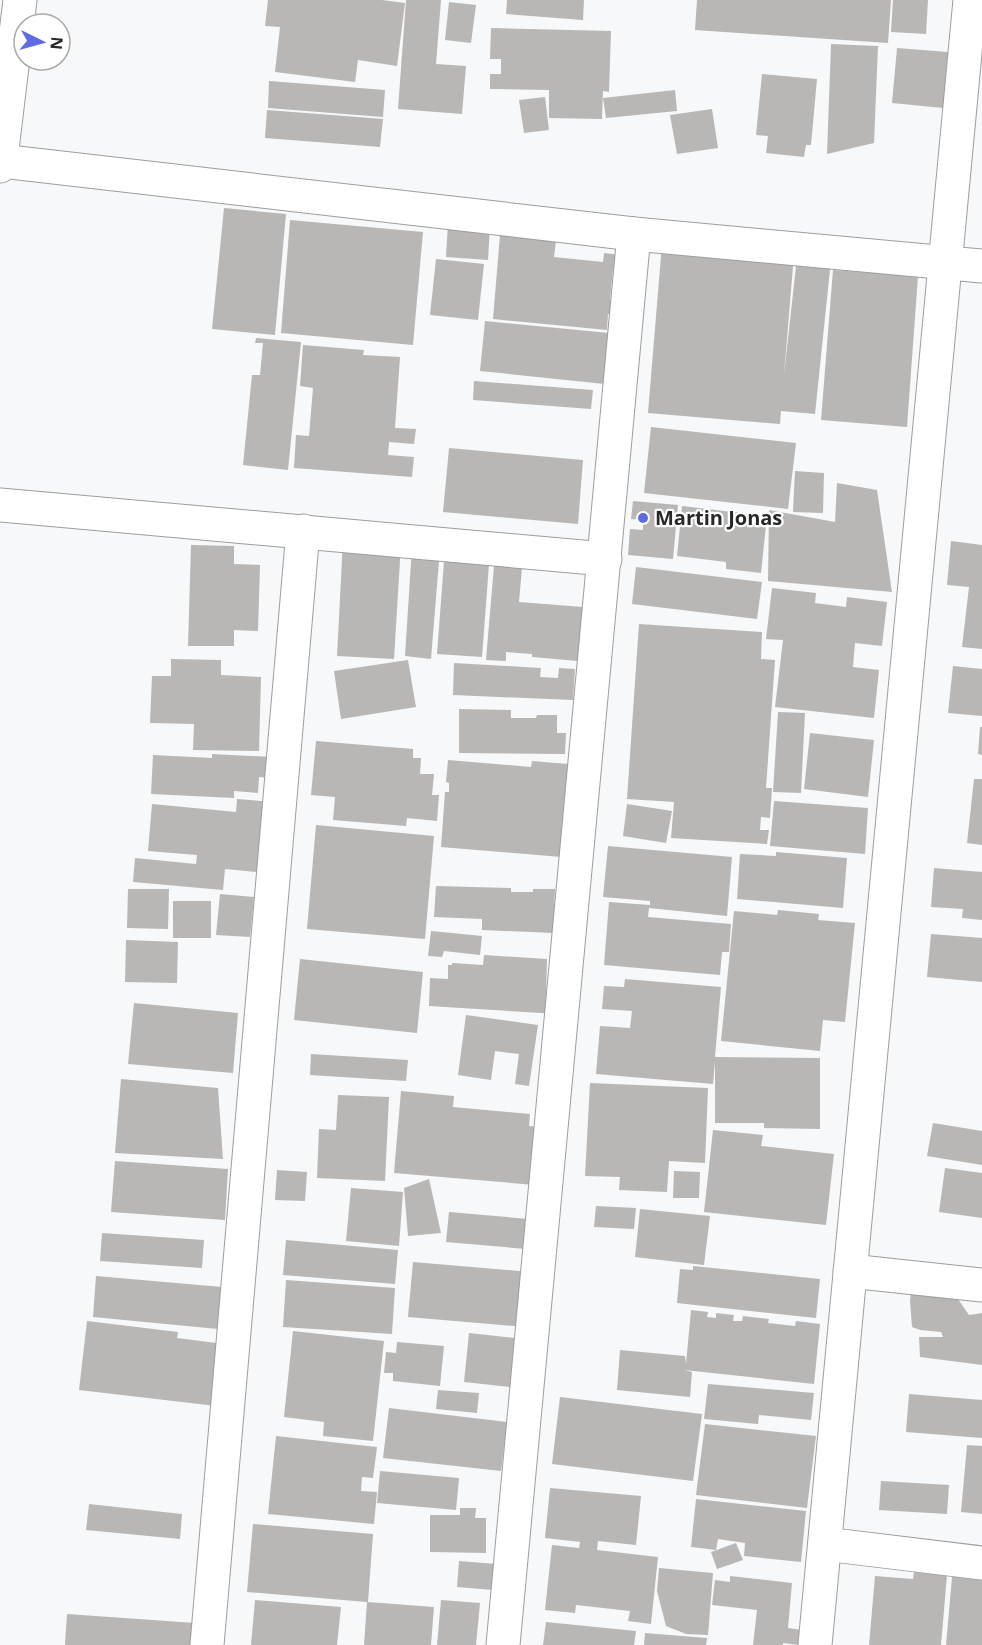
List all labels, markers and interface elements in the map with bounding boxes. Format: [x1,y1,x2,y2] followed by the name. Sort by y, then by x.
[12,12,72,72] north arrow
[45,36,68,51] text: N
[655,504,782,531] place label: Martin Jonas
[636,511,650,525] marker: Martin Jonas

